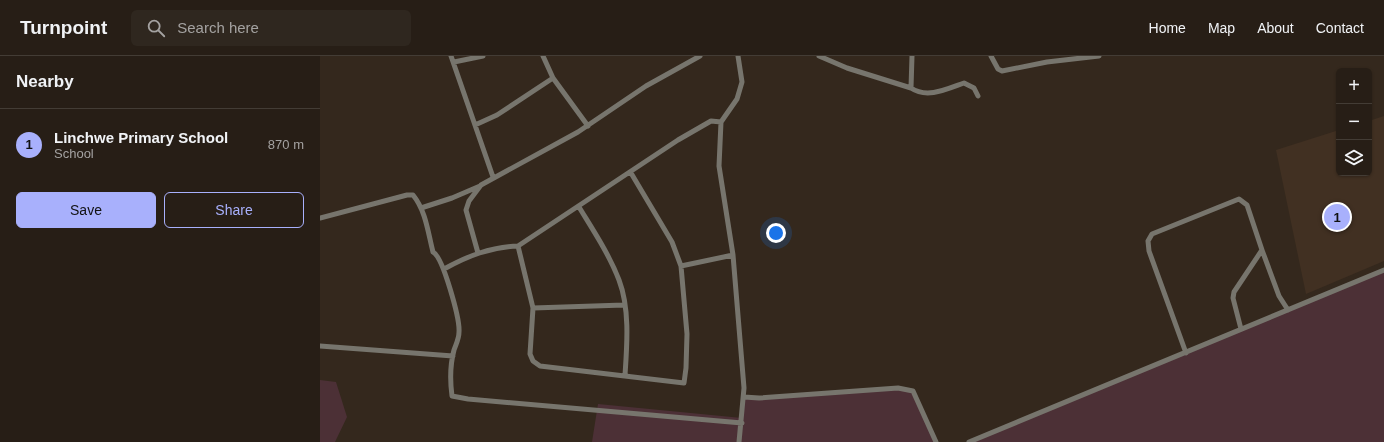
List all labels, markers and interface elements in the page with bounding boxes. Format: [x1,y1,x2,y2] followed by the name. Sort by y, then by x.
[131,10,411,46] search box
[20,17,107,38] text: Turnpoint
[145,17,167,39] icon: search
[177,19,259,36] text: Search here
[1149,20,1186,36] text: Home
[1208,20,1235,36] text: Map
[1257,20,1294,36] text: About
[1316,20,1364,36] text: Contact
[1336,68,1372,176] map controls
[1336,68,1372,104] button: +
[16,72,74,91] text: Nearby
[1336,104,1372,140] button: −
[54,129,228,146] text: Linchwe Primary School
[25,137,33,152] text: 1
[268,137,304,152] text: 870 m
[1336,140,1372,176] button: layers
[54,146,94,161] text: School
[16,192,156,228] button: Save
[164,192,304,228] button: Share
[1324,202,1350,232] pin: 1
[766,223,786,243] your location

